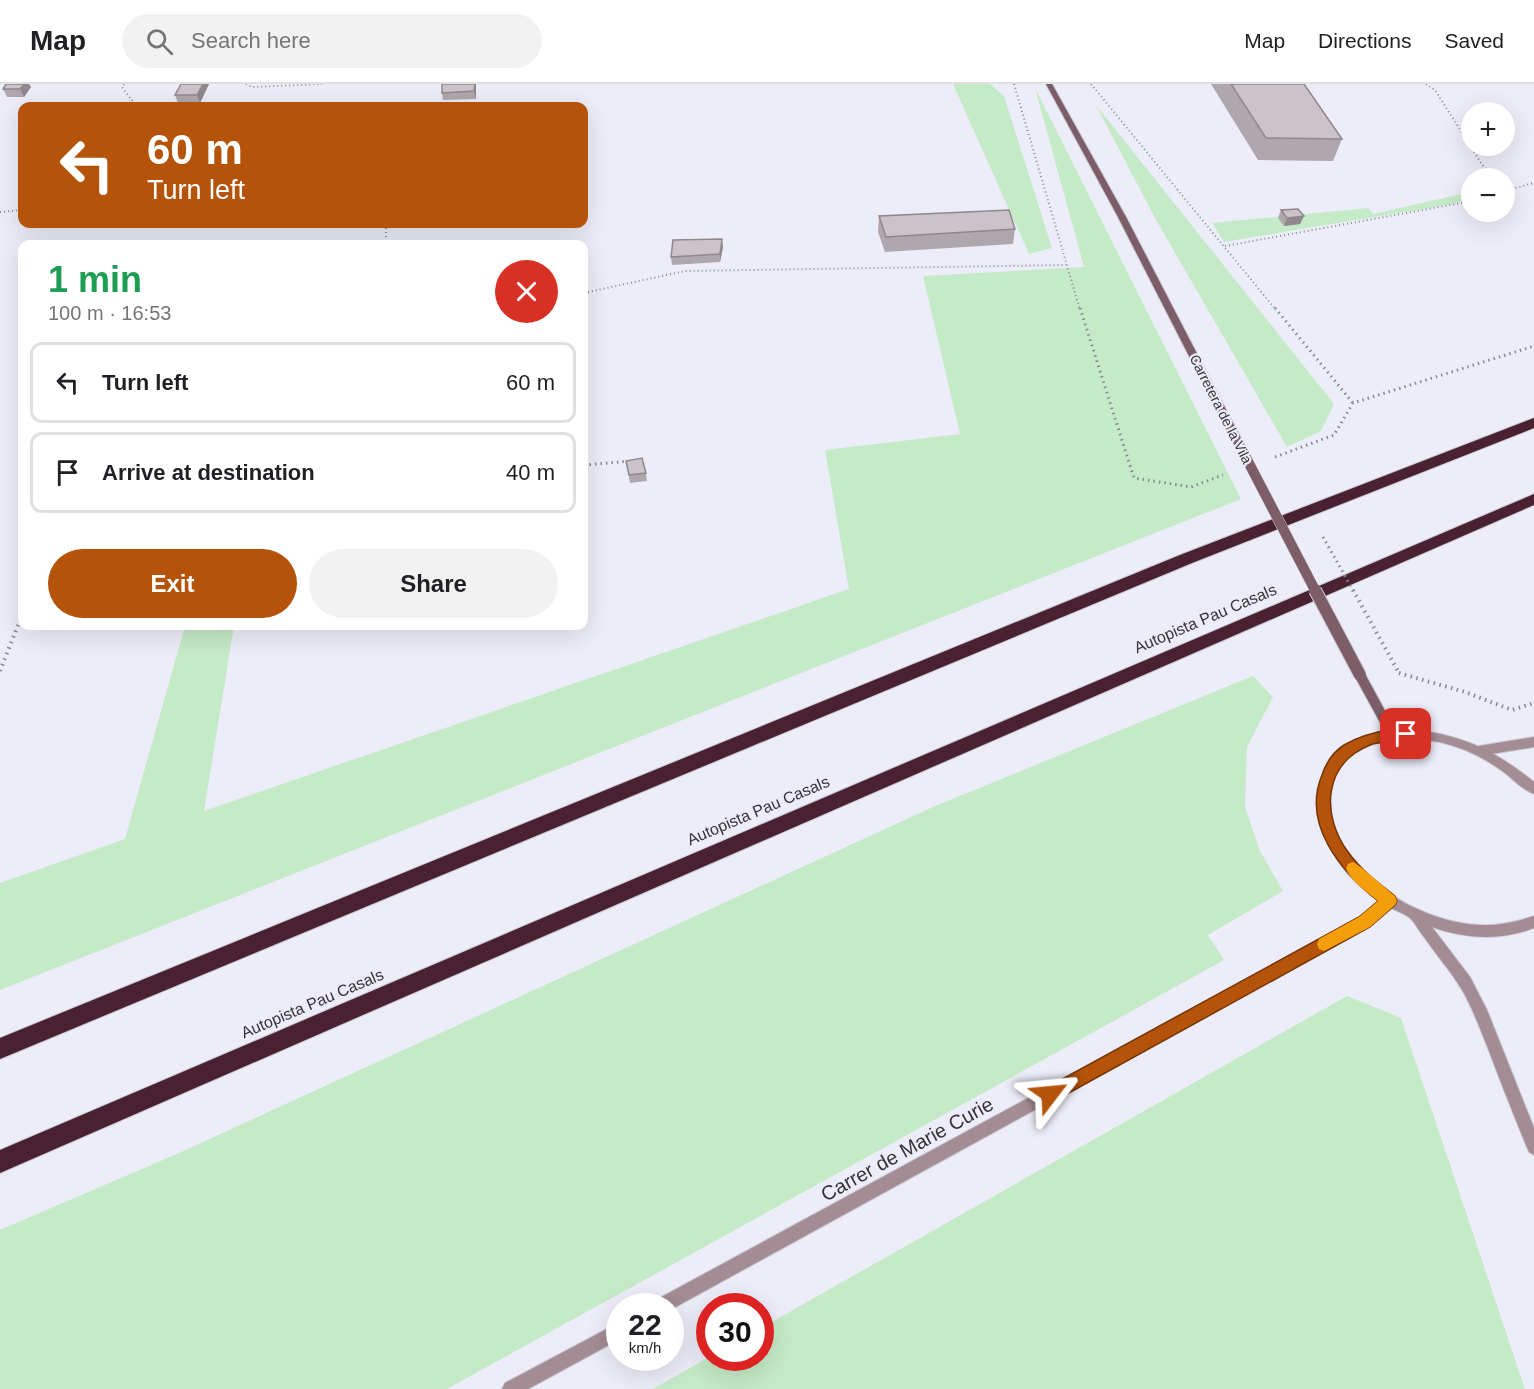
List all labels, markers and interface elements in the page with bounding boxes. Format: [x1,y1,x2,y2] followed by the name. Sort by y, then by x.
[122,14,542,68] search box
[30,25,86,56] text: Map
[143,25,176,58] icon: search
[191,28,311,53] text: Search here
[1244,29,1285,52] text: Map
[1318,29,1411,52] text: Directions
[1444,29,1504,52] text: Saved
[1461,102,1515,222] map controls
[1461,102,1515,156] button: +
[48,126,126,204] icon: left
[147,126,243,173] text: 60 m
[1461,168,1515,222] button: −
[147,175,245,205] text: Turn left
[48,259,142,300] text: 1 min
[495,260,558,323] button: close
[48,302,171,324] text: 100 m · 16:53
[1187,352,1256,466] street label: Carretera de la Vila
[51,366,84,399] icon: left
[102,370,188,395] text: Turn left
[506,370,555,395] text: 60 m
[51,456,84,489] icon: arrive
[102,460,315,485] text: Arrive at destination
[506,460,555,485] text: 40 m
[48,549,297,618] button: Exit
[309,549,558,618] button: Share
[1131,581,1279,656] street label: Autopista Pau Casals
[1380,708,1431,759] pin
[1389,717,1422,750] icon: arrive
[684,773,832,848] street label: Autopista Pau Casals
[238,966,386,1041] street label: Autopista Pau Casals
[1018,1062,1082,1126] position arrow
[817,1093,997,1205] street label: Carrer de Marie Curie
[696,1293,774,1371] speed limit sign: 30
[628,1308,662,1341] text: 22
[629,1339,661,1356] text: km/h

